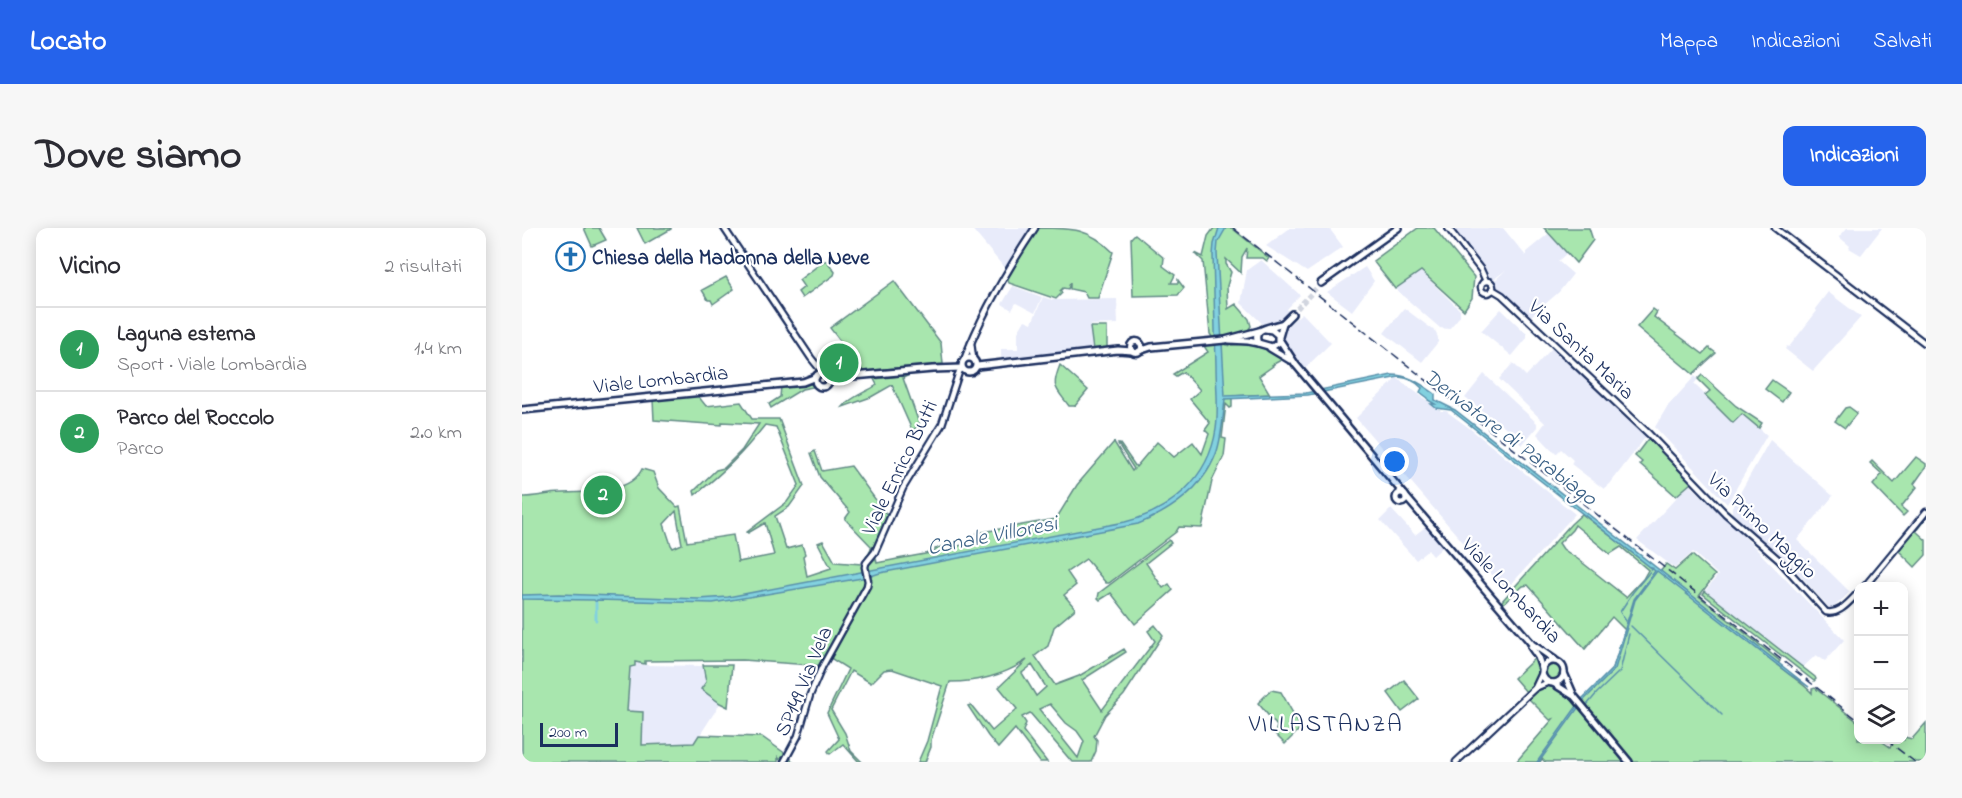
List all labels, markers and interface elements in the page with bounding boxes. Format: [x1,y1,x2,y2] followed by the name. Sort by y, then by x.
[30,22,106,63] text: Locato
[1660,27,1718,57] text: Mappa
[1751,27,1840,57] text: Indicazioni
[1873,27,1932,57] text: Salvati
[36,126,242,187] text: Dove siamo
[1783,126,1926,186] button: Indicazioni
[555,241,587,273] church icon: Chiesa della Madonna della Neve
[592,244,870,274] place label: Chiesa della Madonna della Neve
[60,248,121,286] text: Vicino
[385,253,462,282] text: 2 risultati
[1520,292,1641,408] street label: Via Santa Maria
[117,319,256,351] text: Laguna esterna
[76,335,83,364] text: 1
[414,335,462,364] text: 1.4 km
[820,340,858,386] pin: 1
[117,351,307,380] text: Sport · Viale Lombardia
[591,359,730,403] street label: Viale Lombardia
[1415,362,1604,516] water label: Derivatore di Parabiago
[855,395,947,541] street label: Viale Enrico Butti
[117,403,274,435] text: Parco del Roccolo
[75,419,84,448] text: 2
[410,419,462,448] text: 2.0 km
[117,435,164,464] text: Parco
[1380,447,1409,476] your location
[1698,465,1823,588] street label: Via Primo Maggio
[584,472,622,518] pin: 2
[925,508,1062,565] water label: Canale Villoresi
[1453,531,1568,651] street label: Viale Lombardia
[1854,582,1908,744] map controls
[1854,582,1908,636] button: +
[768,622,841,741] street label: SP149 Via Vela
[1854,636,1908,690] button: −
[1854,690,1908,744] button: layers
[1248,708,1403,743] district label: VILLASTANZA
[540,720,618,748] scale bar
[549,721,587,745] text: 200 m

